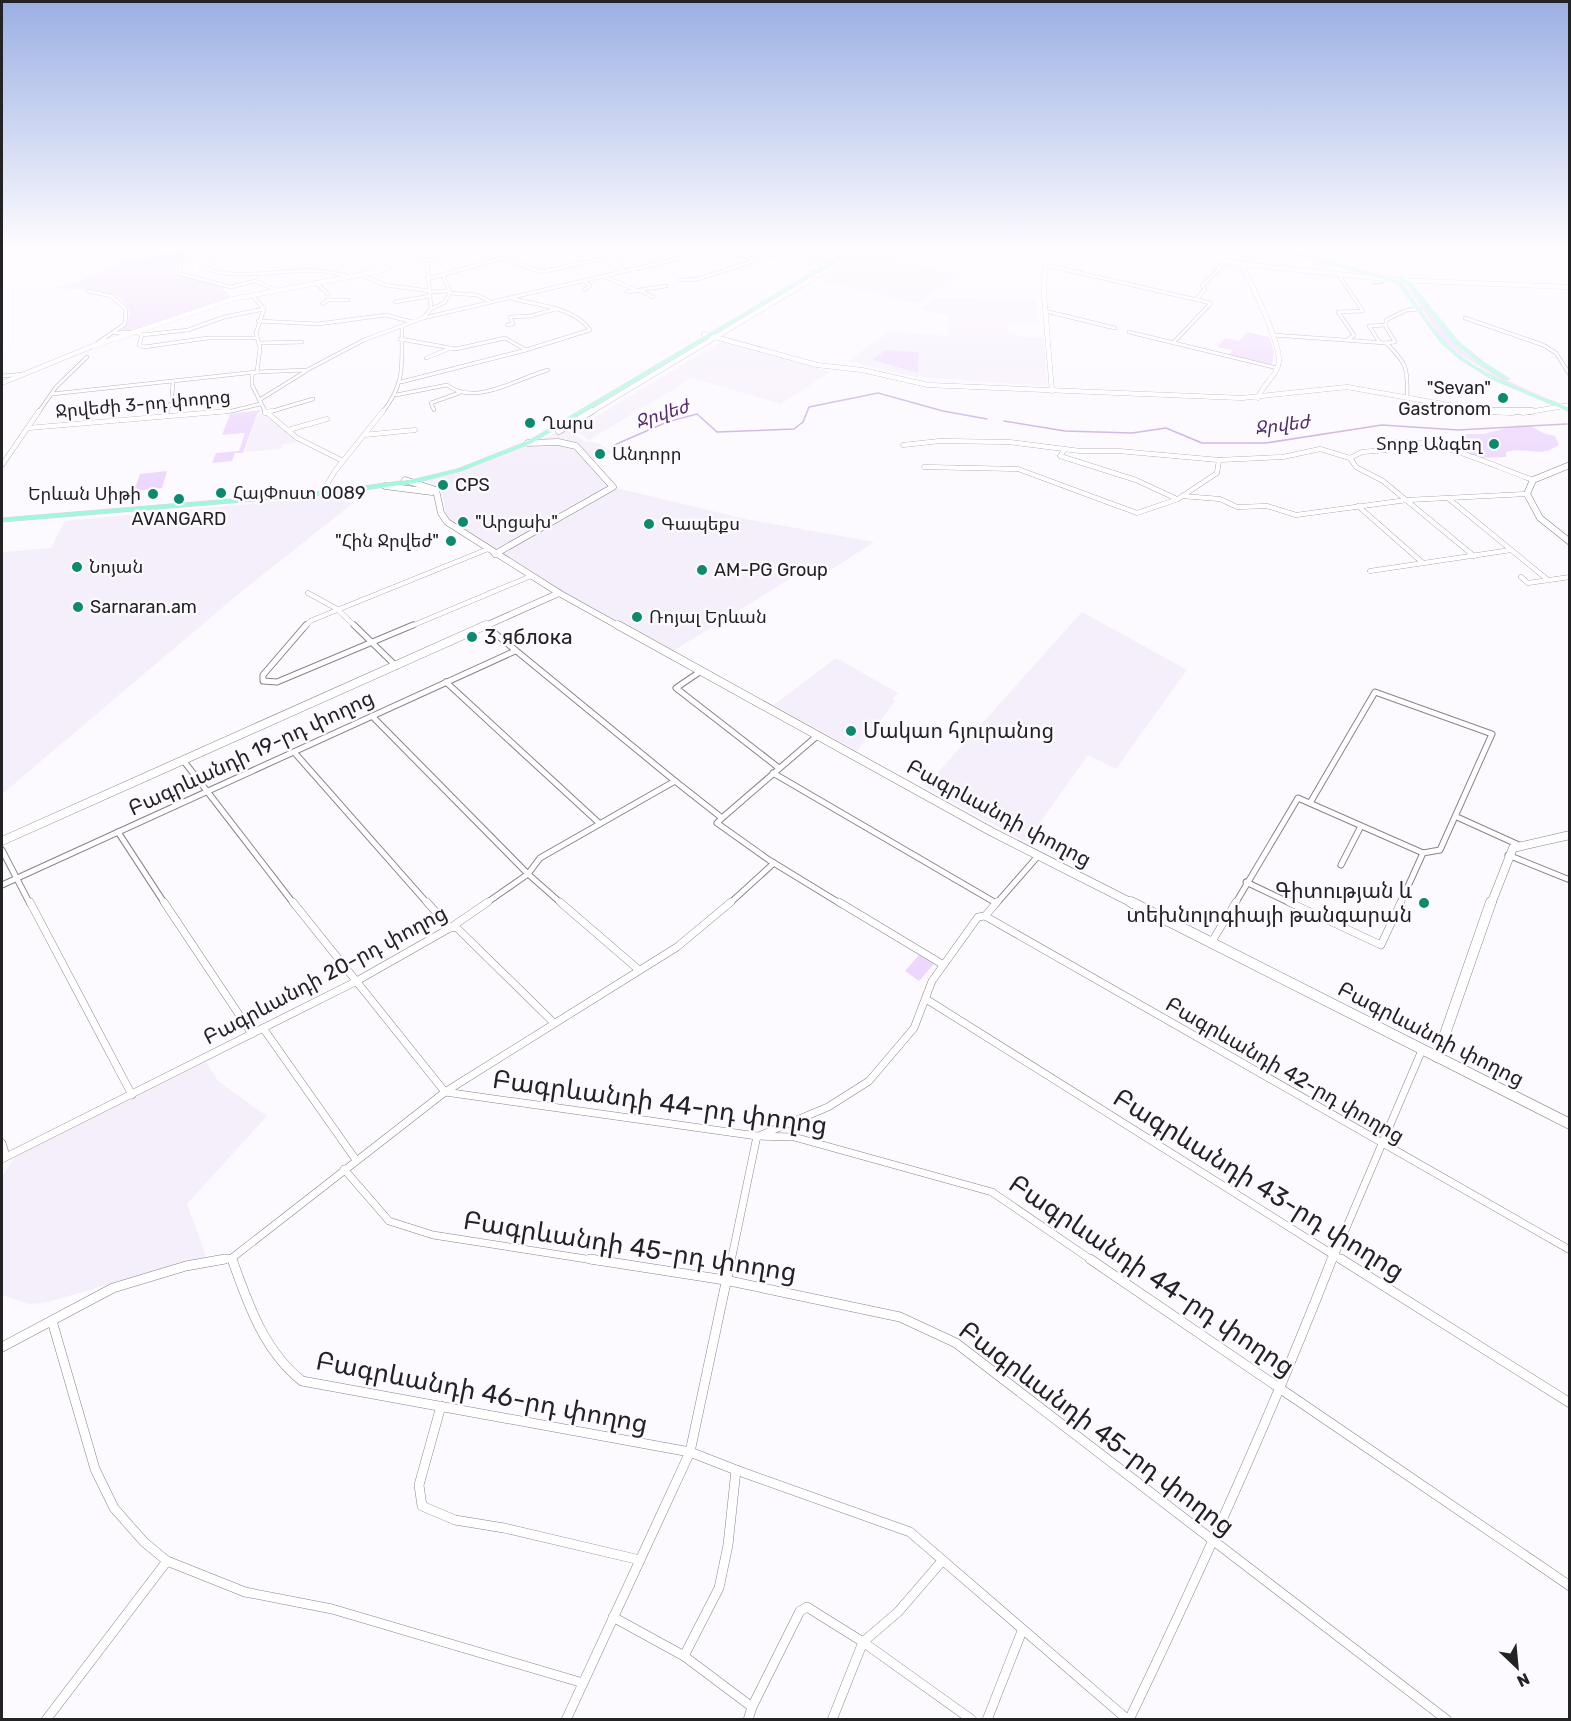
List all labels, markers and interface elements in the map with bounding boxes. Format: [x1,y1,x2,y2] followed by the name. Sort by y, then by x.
[1398,377,1491,420] place label: "Sevan" Gastronom
[55,385,231,423] street label: Ջրվեժի 3-րդ փողոց
[1496,391,1510,405] marker: "Sevan" Gastronom
[633,394,693,433] water label: Ջրվեժ
[1253,410,1313,439] water label: Ջրվեժ
[542,412,594,434] place label: Ղարս
[523,416,537,430] marker: Ղարս
[1376,433,1483,455] place label: Տորք Անգեղ
[1487,437,1501,451] marker: Տորք Անգեղ
[612,443,682,465] place label: Անդորր
[593,447,607,461] marker: Անդորր
[455,474,490,496] place label: CPS
[436,478,450,492] marker: CPS
[233,482,366,504] place label: ՀայՓոստ 0089
[28,483,141,505] place label: Երևան Սիթի
[214,486,228,500] marker: ՀայՓոստ 0089
[146,487,160,501] marker: Երևան Սիթի
[172,492,186,506] marker: AVANGARD
[132,508,226,530] place label: AVANGARD
[475,511,558,533] place label: "Արցախ"
[661,513,740,535] place label: Գապեքս
[456,515,470,529] marker: "Արցախ"
[642,517,656,531] marker: Գապեքս
[335,530,439,552] place label: "Հին Ջրվեժ"
[444,534,458,548] marker: "Հին Ջրվեժ"
[89,556,143,578] place label: Նոյան
[714,559,828,581] place label: AM-PG Group
[70,560,84,574] marker: Նոյան
[695,563,709,577] marker: AM-PG Group
[90,596,197,618] place label: Sarnaran.am
[71,600,85,614] marker: Sarnaran.am
[649,606,767,628] place label: Ռոյալ Երևան
[630,610,644,624] marker: Ռոյալ Երևան
[484,624,573,649] place label: 3 яблока
[465,630,479,644] marker: 3 яблока
[124,685,377,820] street label: Բագրևանդի 19-րդ փողոց
[863,718,1054,743] place label: Մակաո հյուրանոց
[844,724,858,738] marker: Մակաո հյուրանոց
[903,753,1096,872] street label: Բագրևանդի փողոց
[1126,878,1413,927] place label: Գիտության և տեխնոլոգիայի թանգարան
[1417,896,1431,910] marker: Գիտության և տեխնոլոգիայի թանգարան
[199,900,451,1050] street label: Բագրևանդի 20-րդ փողոց
[1334,976,1528,1091] street label: Բագրևանդի փողոց
[1161,991,1409,1148] street label: Բագրևանդի 42-րդ փողոց
[491,1064,829,1141] street label: Բագրևանդի 44-րդ փողոց
[1108,1082,1410,1287] street label: Բագրևանդի 43-րդ փողոց
[1003,1168,1300,1383] street label: Բագրևանդի 44-րդ փողոց
[461,1205,799,1288] street label: Բագրևանդի 45-րդ փողոց
[953,1315,1241,1542] street label: Բագրևանդի 45-րդ փողոց
[313,1345,650,1440] street label: Բագրևանդի 46-րդ փողոց
[1487,1637,1547,1697] north arrow
[1514,1669,1533,1691] text: N

